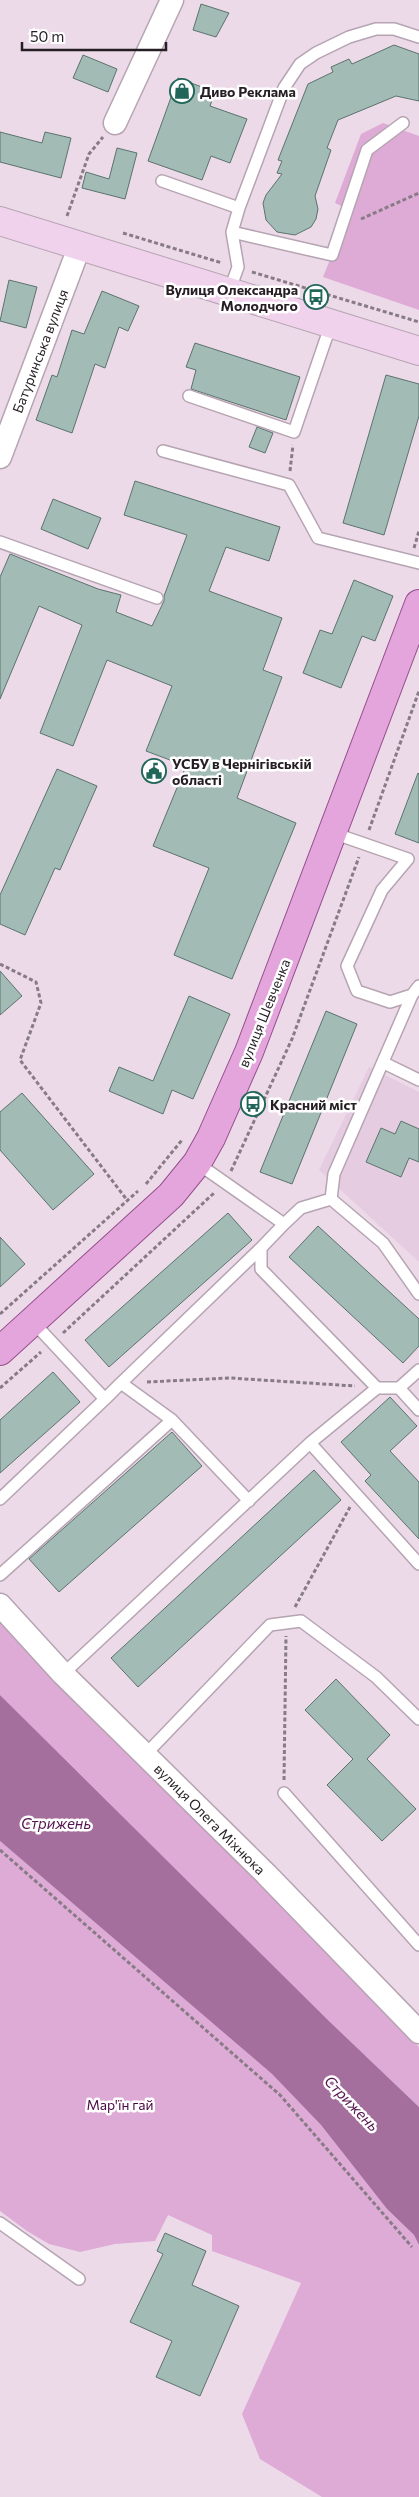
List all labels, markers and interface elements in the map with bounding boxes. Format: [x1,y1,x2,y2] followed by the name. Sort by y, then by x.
[22,20,166,52] scale bar
[30,27,64,45] text: 50 m
[169,78,195,104] shop icon: Диво Реклама
[200,83,296,100] place label: Диво Реклама
[165,281,298,314] place label: Вулиця Олександра Молодчого
[303,284,329,310] bus stop icon: Вулиця Олександра Молодчого
[9,287,71,415] street label: Батуринська вулиця
[172,755,312,788] place label: УСБУ в Чернігівській області
[141,758,167,784] public building icon: УСБУ в Чернігівській області
[234,956,294,1070] street label: вулиця Шевченка
[240,1091,266,1117] bus stop icon: Красний міст
[270,1096,357,1113] place label: Красний міст
[151,1760,269,1878] street label: вулиця Олега Міхнюка
[21,1814,91,1832] water label: Стрижень
[321,2071,383,2135] water label: Стрижень
[86,2096,154,2113] park label: Мар'їн гай

